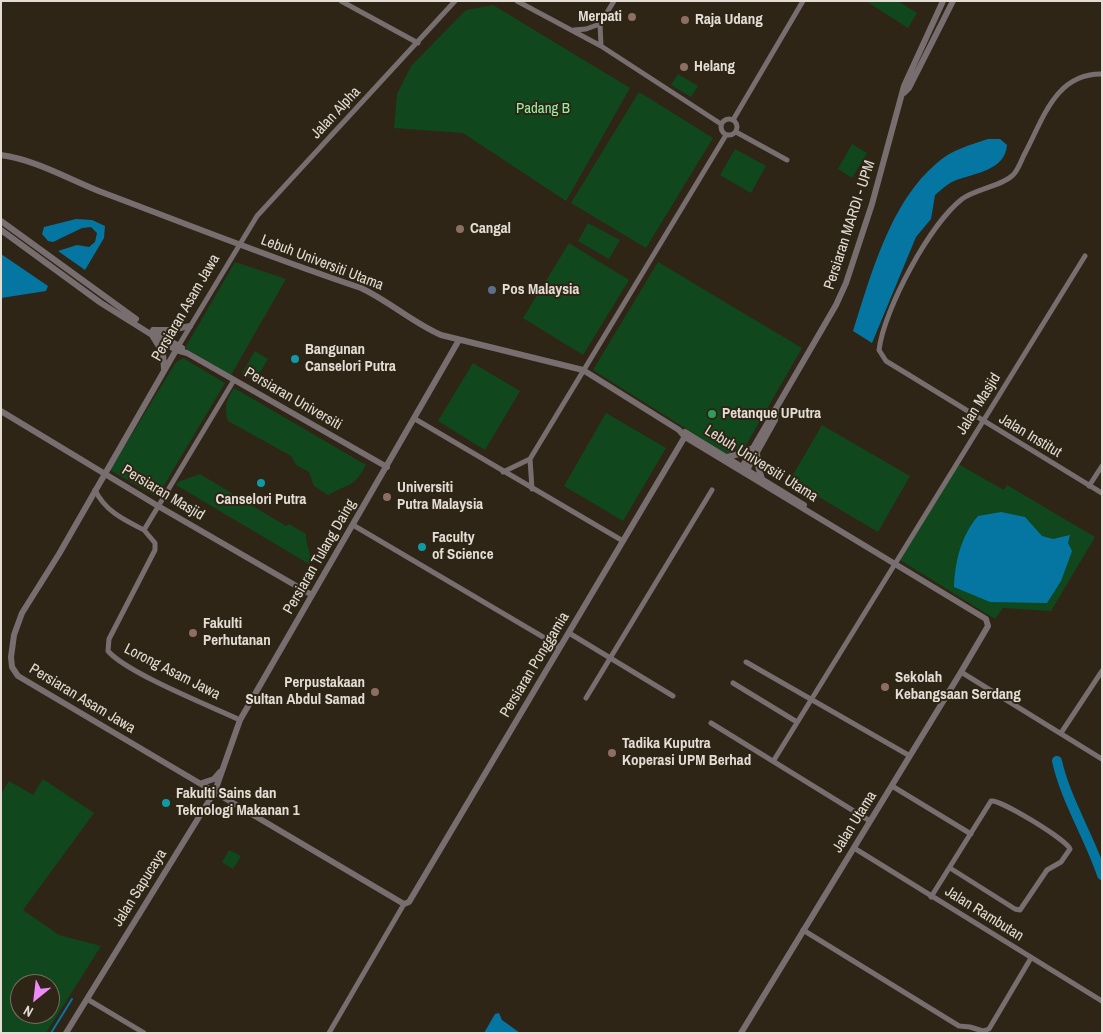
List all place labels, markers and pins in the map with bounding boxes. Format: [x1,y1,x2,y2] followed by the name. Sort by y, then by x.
[578,8,622,26] place label: Merpati
[626,11,638,23] marker: Merpati
[695,11,763,29] place label: Raja Udang
[679,14,691,26] marker: Raja Udang
[694,58,735,76] place label: Helang
[678,61,690,73] marker: Helang
[470,220,511,238] place label: Cangal
[454,223,466,235] marker: Cangal
[502,281,579,299] place label: Pos Malaysia
[486,284,498,296] marker: Pos Malaysia
[305,341,396,376] place label: Bangunan Canselori Putra
[289,353,301,365] marker: Bangunan Canselori Putra
[722,405,821,423] place label: Petanque UPutra
[706,408,718,420] marker: Petanque UPutra
[255,477,267,489] marker: Canselori Putra
[397,479,483,514] place label: Universiti Putra Malaysia
[216,491,306,509] place label: Canselori Putra
[381,491,393,503] marker: Universiti Putra Malaysia
[432,529,494,564] place label: Faculty of Science
[416,541,428,553] marker: Faculty of Science
[203,615,271,650] place label: Fakulti Perhutanan
[187,627,199,639] marker: Fakulti Perhutanan
[895,669,1021,704] place label: Sekolah Kebangsaan Serdang
[245,674,365,709] place label: Perpustakaan Sultan Abdul Samad
[879,681,891,693] marker: Sekolah Kebangsaan Serdang
[369,686,381,698] marker: Perpustakaan Sultan Abdul Samad
[622,735,751,770] place label: Tadika Kuputra Koperasi UPM Berhad
[606,747,618,759] marker: Tadika Kuputra Koperasi UPM Berhad
[176,785,300,820] place label: Fakulti Sains dan Teknologi Makanan 1
[160,797,172,809] marker: Fakulti Sains dan Teknologi Makanan 1

